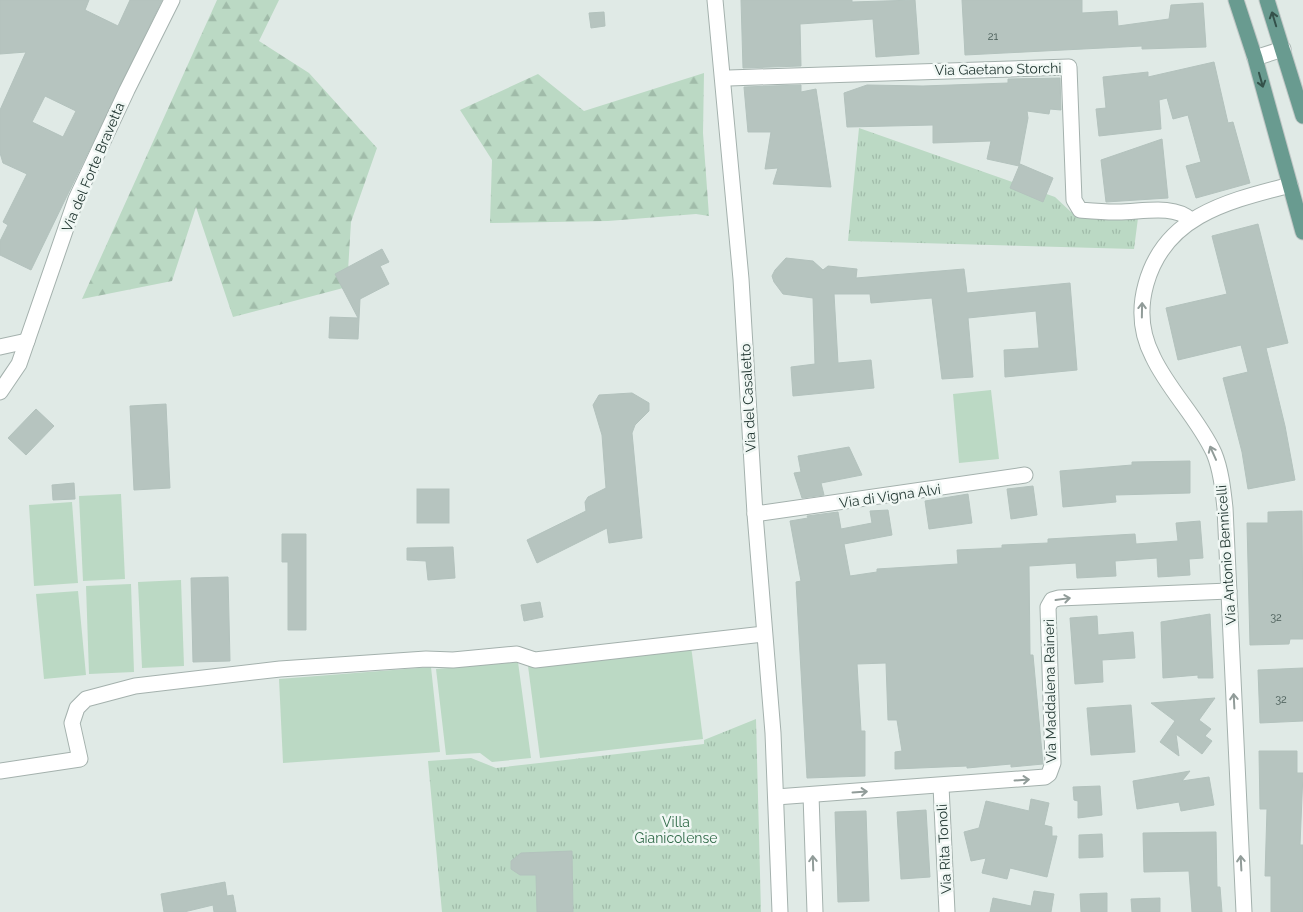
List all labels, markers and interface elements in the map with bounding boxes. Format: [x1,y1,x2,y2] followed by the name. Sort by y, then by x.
[1268,11,1278,27] one-way arrow
[988,30,999,43] house number: 21
[934,60,1062,78] street label: Via Gaetano Storchi
[1257,71,1267,87] one-way arrow
[58,100,128,234] street label: Via del Forte Bravetta
[1137,302,1147,318] one-way arrow
[737,343,759,453] street label: Via del Casaletto
[1208,446,1218,461] one-way arrow
[838,481,942,511] street label: Via di Vigna Alvi
[1213,484,1239,626] street label: Via Antonio Bennicelli
[1054,593,1070,603] one-way arrow
[1270,611,1282,624] house number: 32
[1041,619,1059,763] street label: Via Maddalena Raineri
[1230,693,1239,709] one-way arrow
[1275,693,1287,706] house number: 32
[1013,775,1029,784] one-way arrow
[851,788,867,797] one-way arrow
[934,804,954,894] street label: Via Rita Tonoli
[634,814,718,846] park label: Villa Gianicolense
[809,856,818,872] one-way arrow
[1237,856,1246,872] one-way arrow

